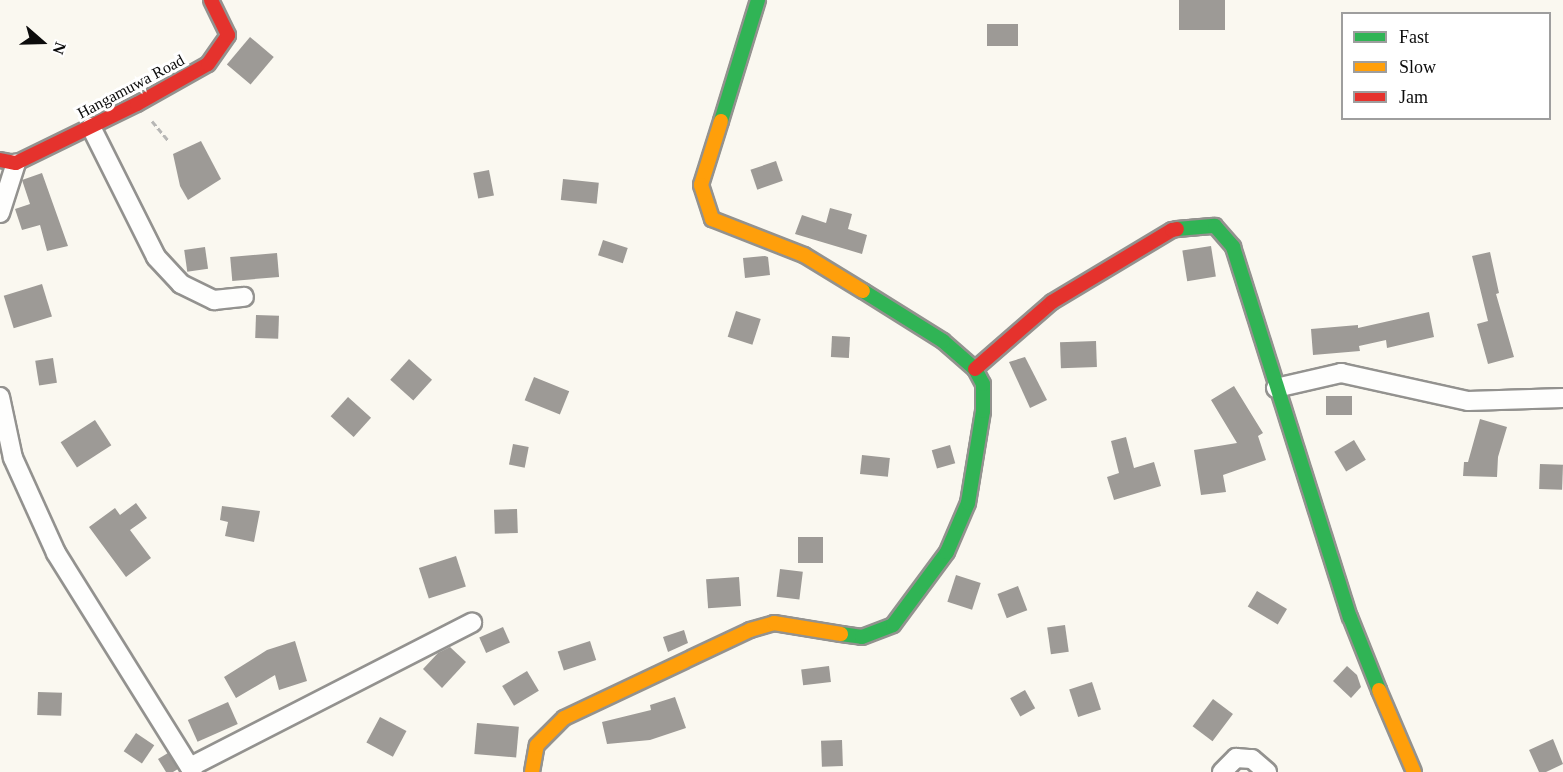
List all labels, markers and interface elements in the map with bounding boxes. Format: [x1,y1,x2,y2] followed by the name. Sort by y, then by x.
[12,12,72,72] north arrow
[1341,12,1551,120] legend
[1399,27,1429,47] text: Fast
[49,40,69,57] text: N
[74,51,188,123] street label: Hangamuwa Road
[1399,57,1436,77] text: Slow
[1399,87,1428,107] text: Jam

